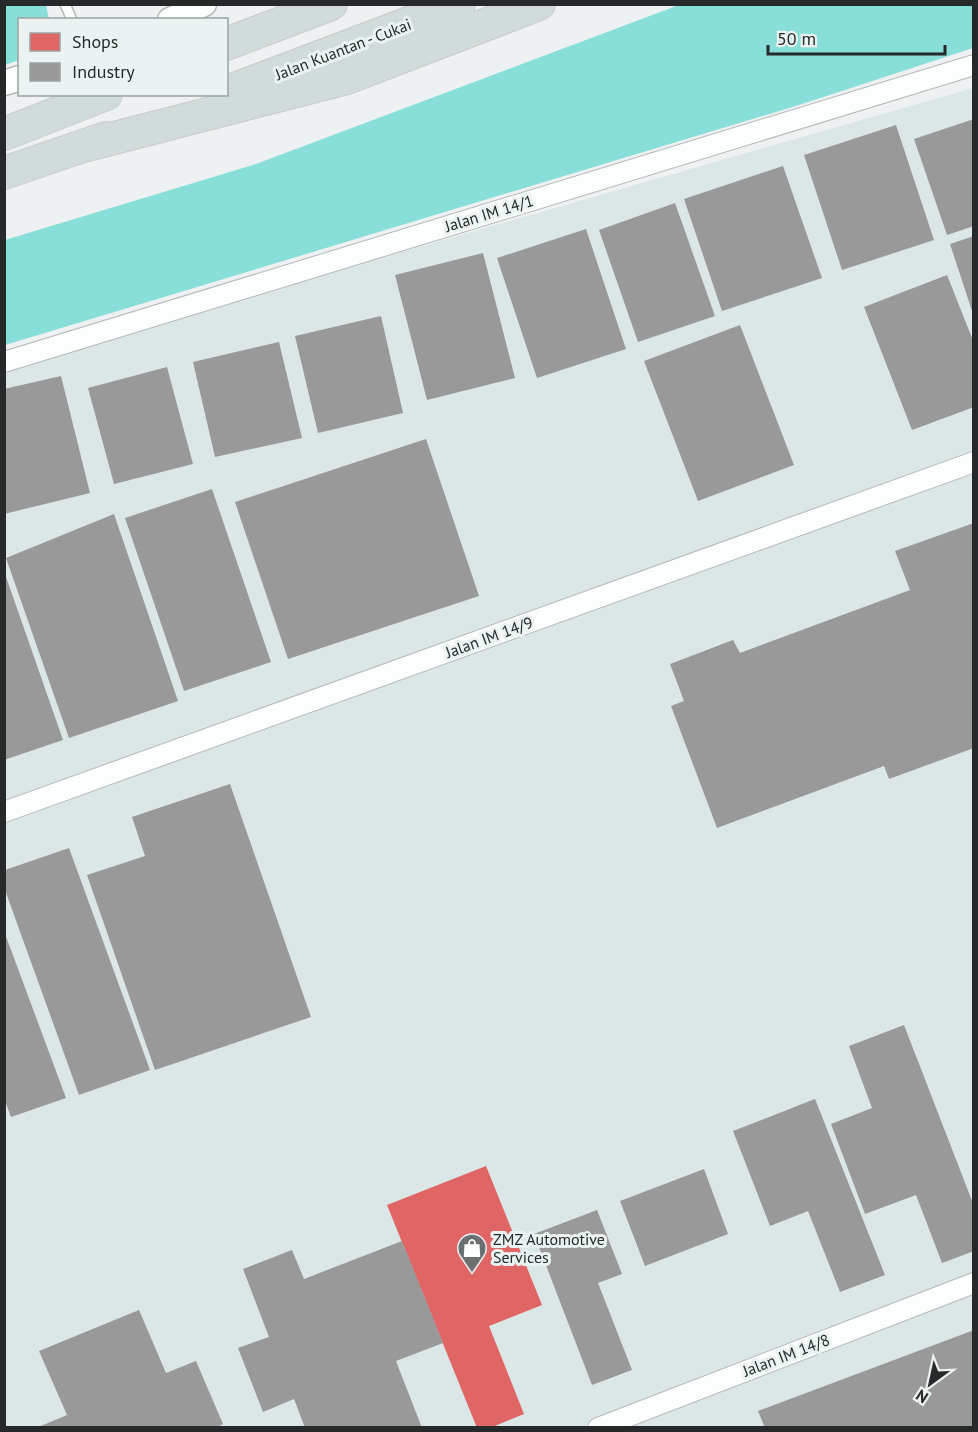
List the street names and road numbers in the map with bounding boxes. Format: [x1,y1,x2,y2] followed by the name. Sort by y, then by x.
[271,14,414,85] street label: Jalan Kuantan - Cukai
[441,190,536,236] street label: Jalan IM 14/1
[442,612,535,662] street label: Jalan IM 14/9
[739,1329,832,1381] street label: Jalan IM 14/8

